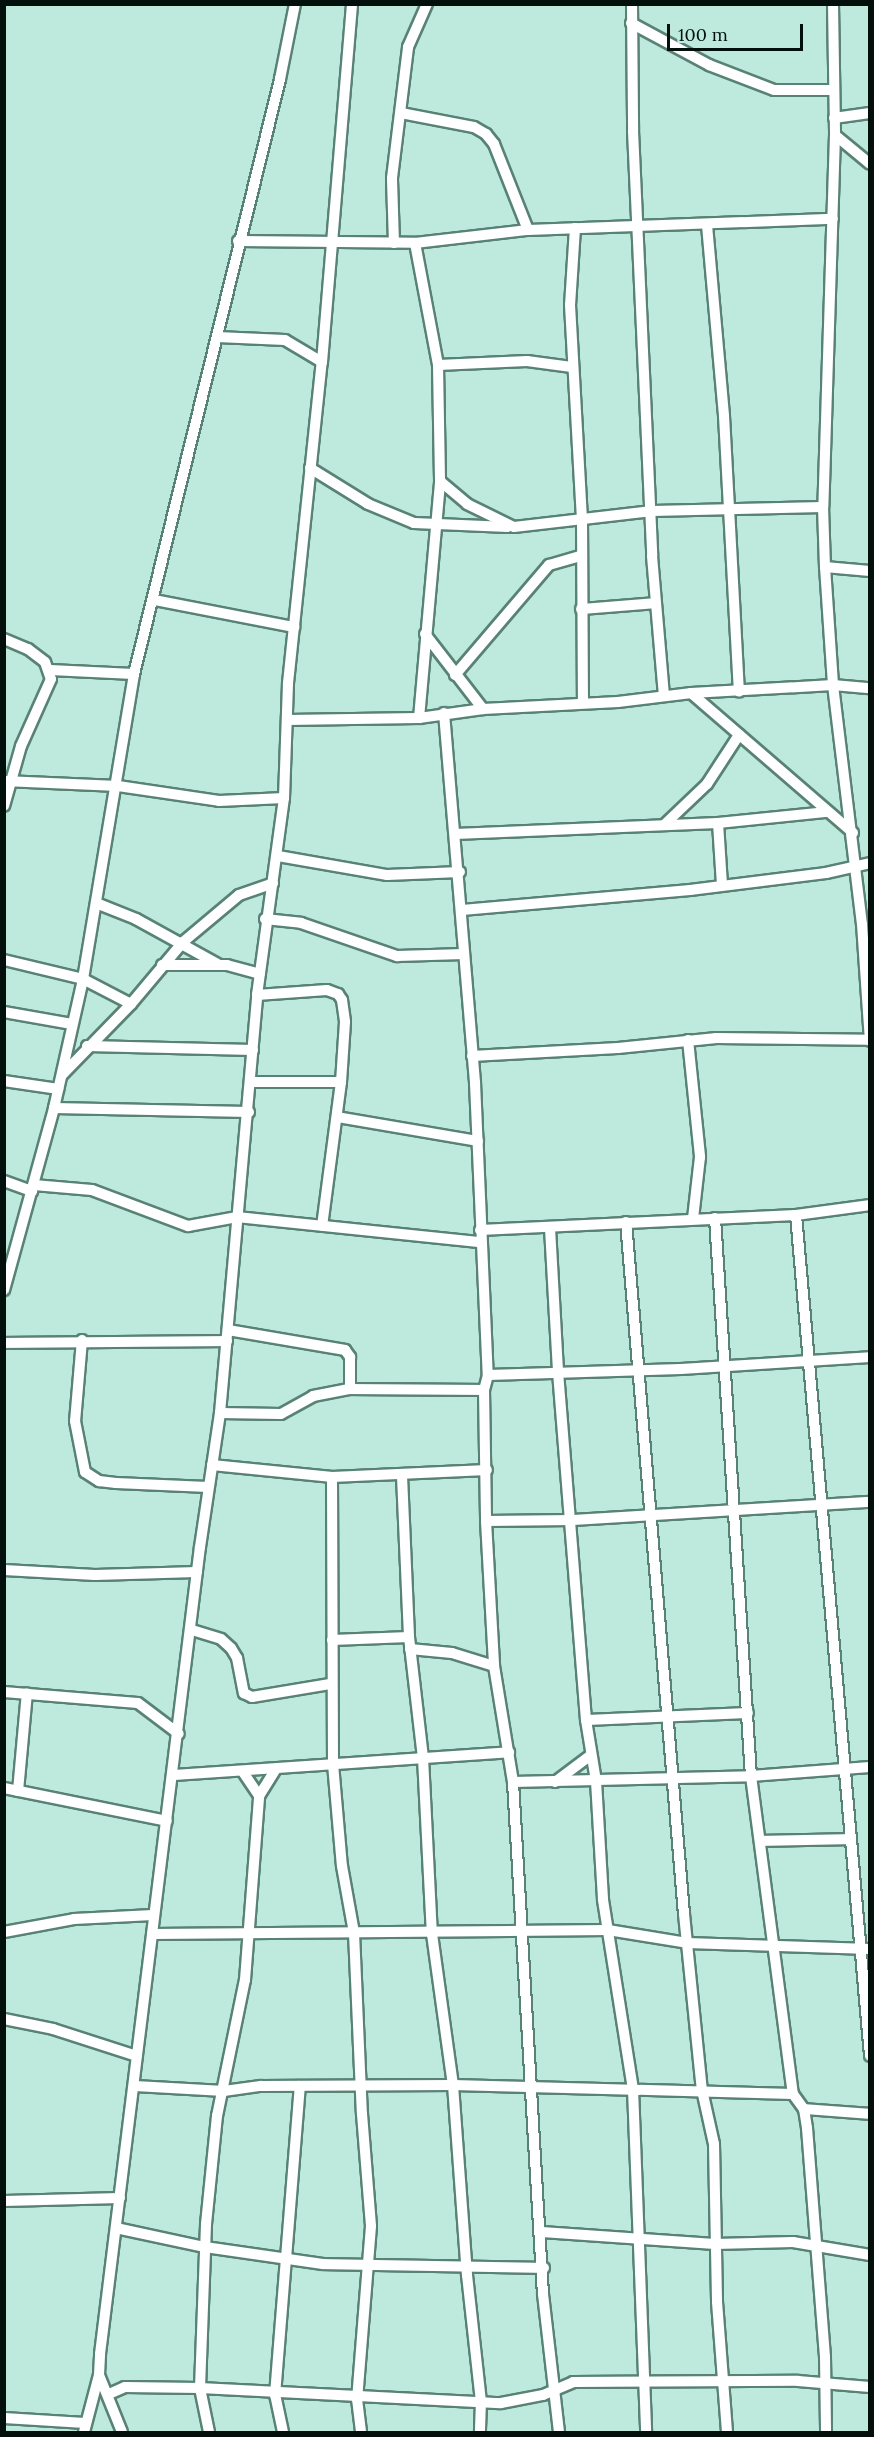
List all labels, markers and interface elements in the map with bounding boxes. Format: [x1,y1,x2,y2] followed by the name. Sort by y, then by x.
[670,12,806,50] scale bar
[678,23,728,46] text: 100 m

